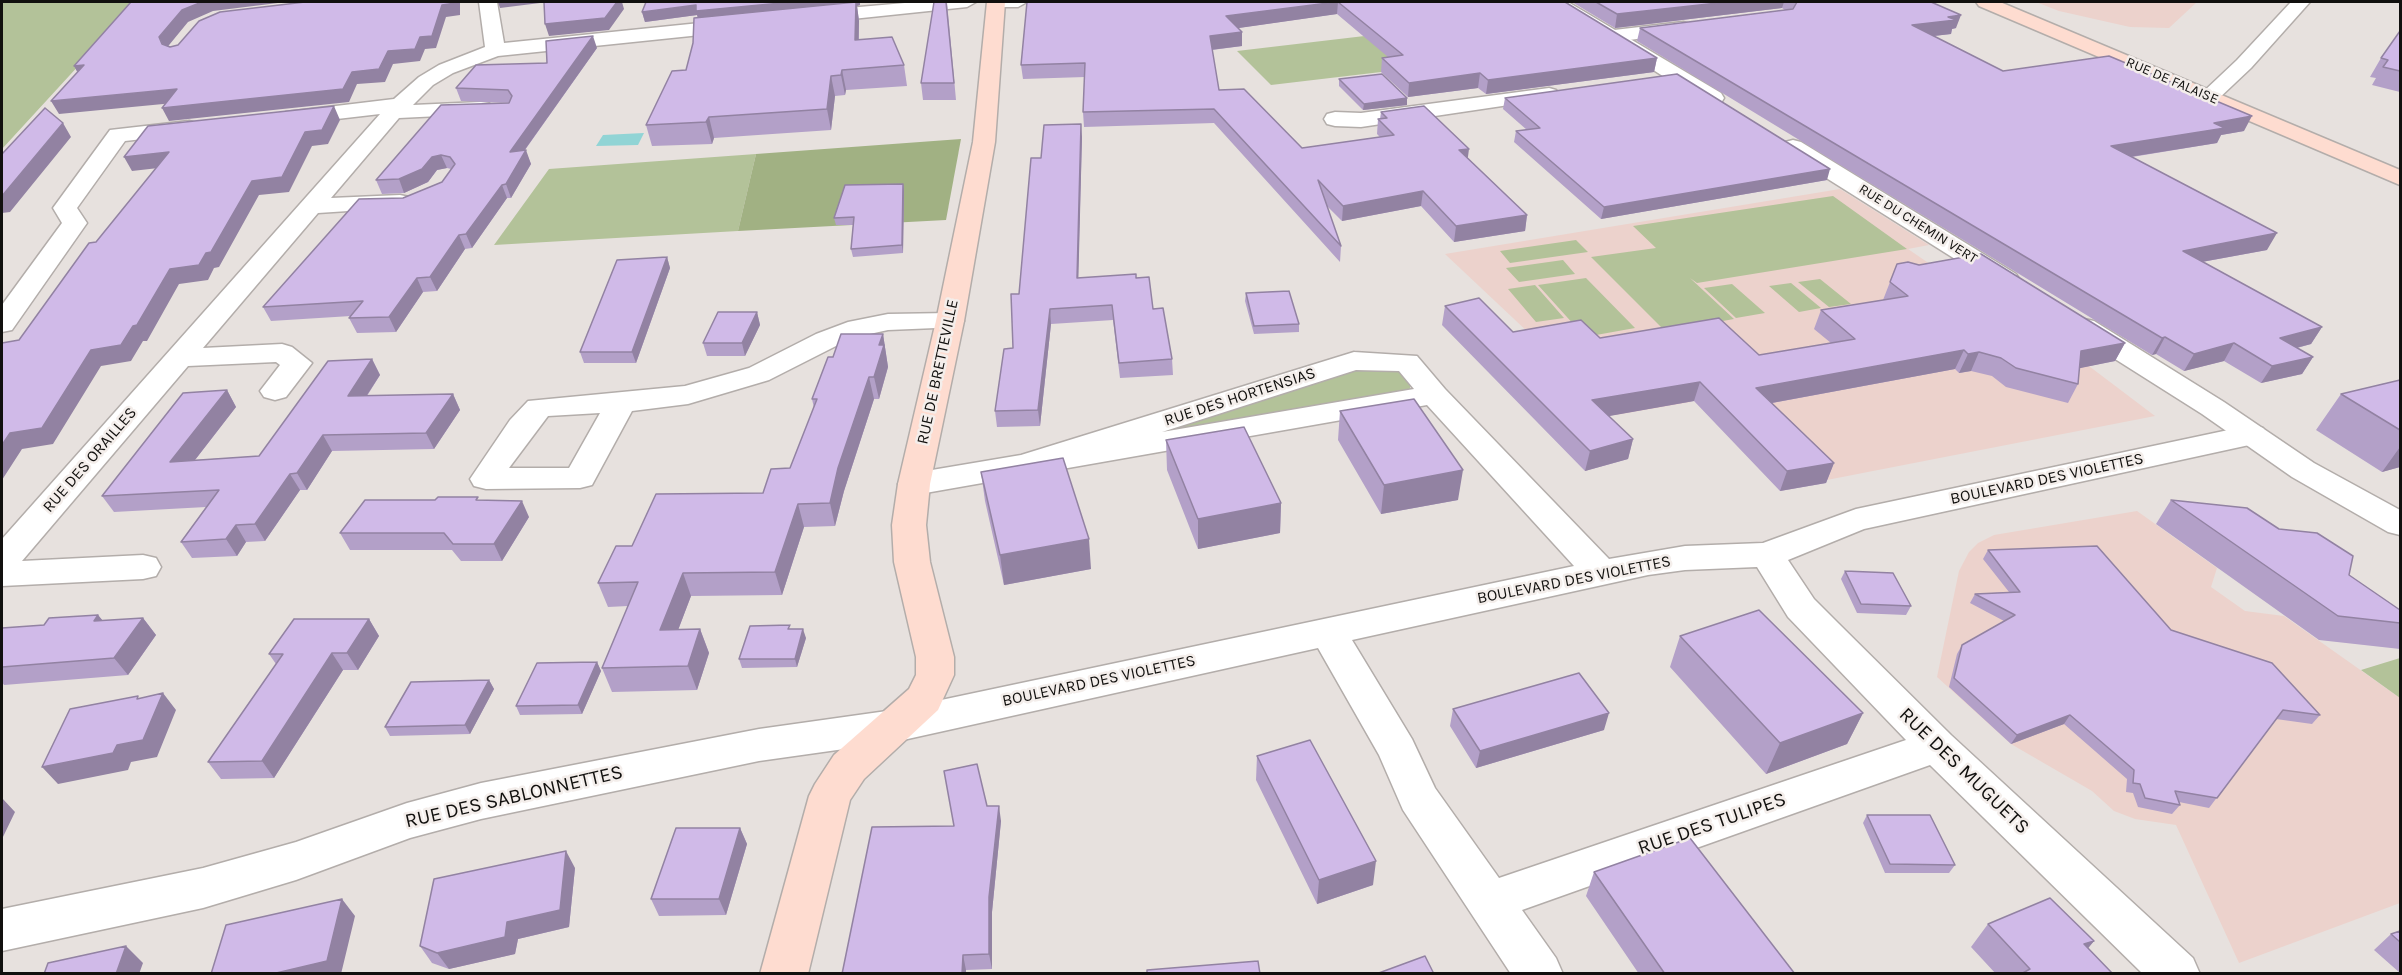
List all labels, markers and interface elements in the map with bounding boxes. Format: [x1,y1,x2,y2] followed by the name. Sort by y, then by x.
[2123,54,2221,108] street label: RUE DE FALAISE
[1856,181,1980,267] street label: RUE DU CHEMIN VERT
[913,298,963,446] street label: RUE DE BRETTEVILLE
[1162,363,1318,431] street label: RUE DES HORTENSIAS
[39,403,141,517] street label: RUE DES ORAILLES
[1949,449,2145,509] street label: BOULEVARD DES VIOLETTES
[1475,552,1673,608] street label: BOULEVARD DES VIOLETTES
[1001,651,1197,711] street label: BOULEVARD DES VIOLETTES
[1894,703,2034,839] street label: RUE DES MUGUETS
[403,760,625,834] street label: RUE DES SABLONNETTES
[1635,787,1789,861] street label: RUE DES TULIPES

